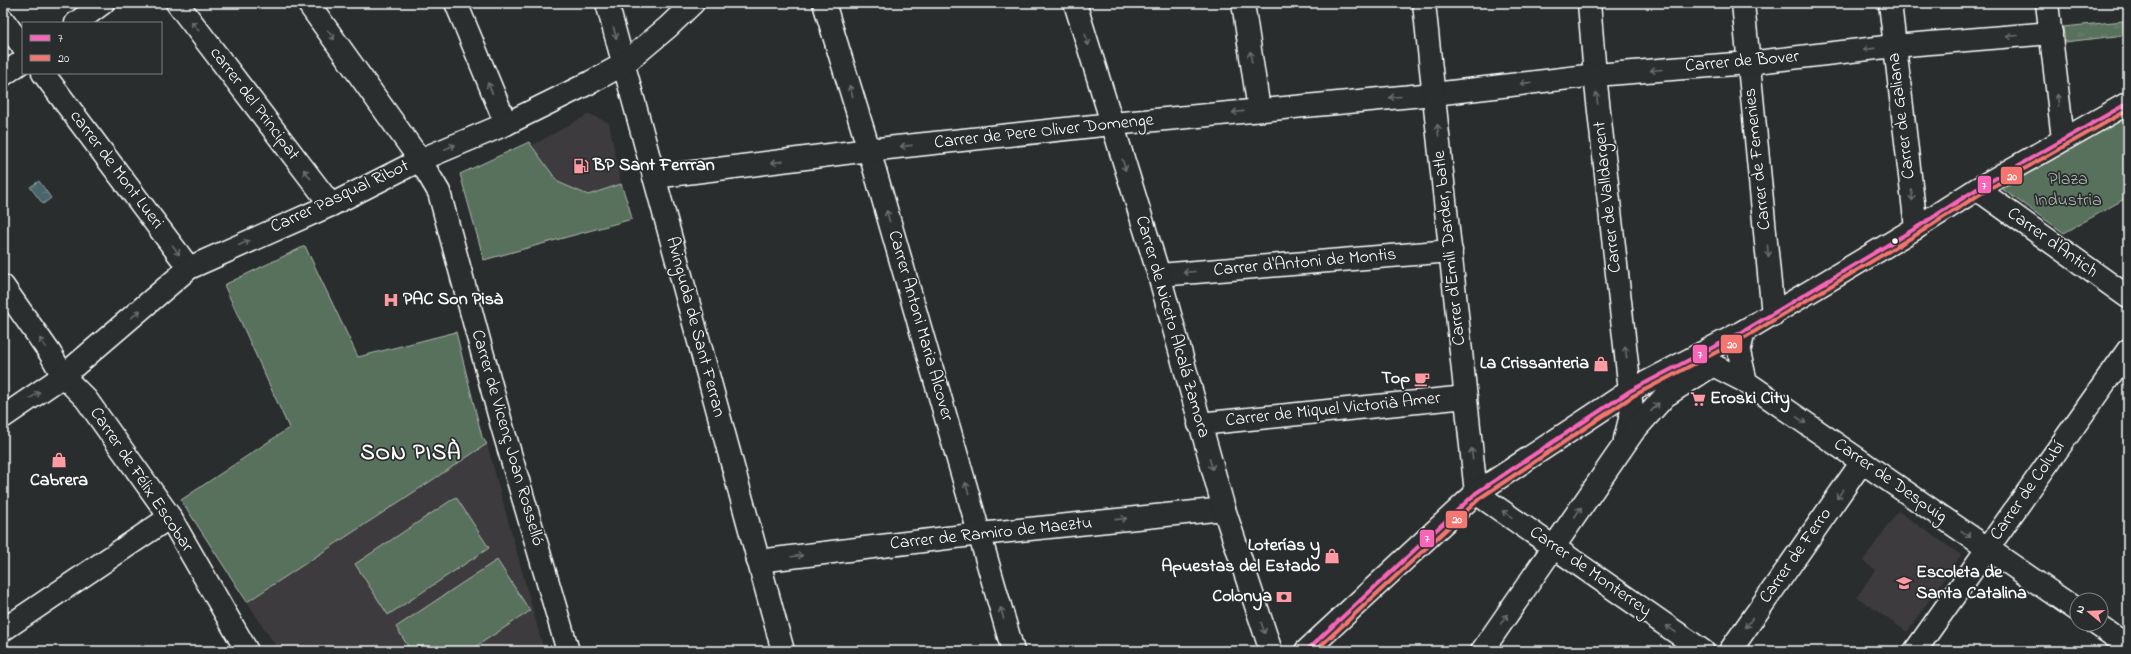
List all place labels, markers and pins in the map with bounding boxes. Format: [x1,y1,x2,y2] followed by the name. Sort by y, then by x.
[592,153,715,179] place label: BP Sant Ferrran
[572,157,590,175] fuel station icon: BP Sant Ferrran
[1890,236,1900,246] unlabelled marker
[403,287,504,313] place label: PAC Son Pisà
[382,291,400,309] hospital icon: PAC Son Pisà
[1480,351,1589,377] place label: La Crissanteria
[1592,355,1610,373] shop icon: La Crissanteria
[1381,366,1410,392] place label: Top
[1413,370,1431,388] cafe icon: Top
[1710,386,1790,413] place label: Eroski City
[1689,390,1707,408] supermarket icon: Eroski City
[50,451,68,469] shop icon: Cabrera
[30,468,88,494] place label: Cabrera
[1161,533,1320,580] place label: Loterías y Apuestas del Estado
[1323,547,1341,565] shop icon: Loterías y Apuestas del Estado
[1916,560,2027,607] place label: Escoleta de Santa Catalina
[1895,574,1913,592] school or university icon: Escoleta de Santa Catalina
[1212,584,1272,611] place label: Colonya
[1275,588,1293,606] bank icon: Colonya

